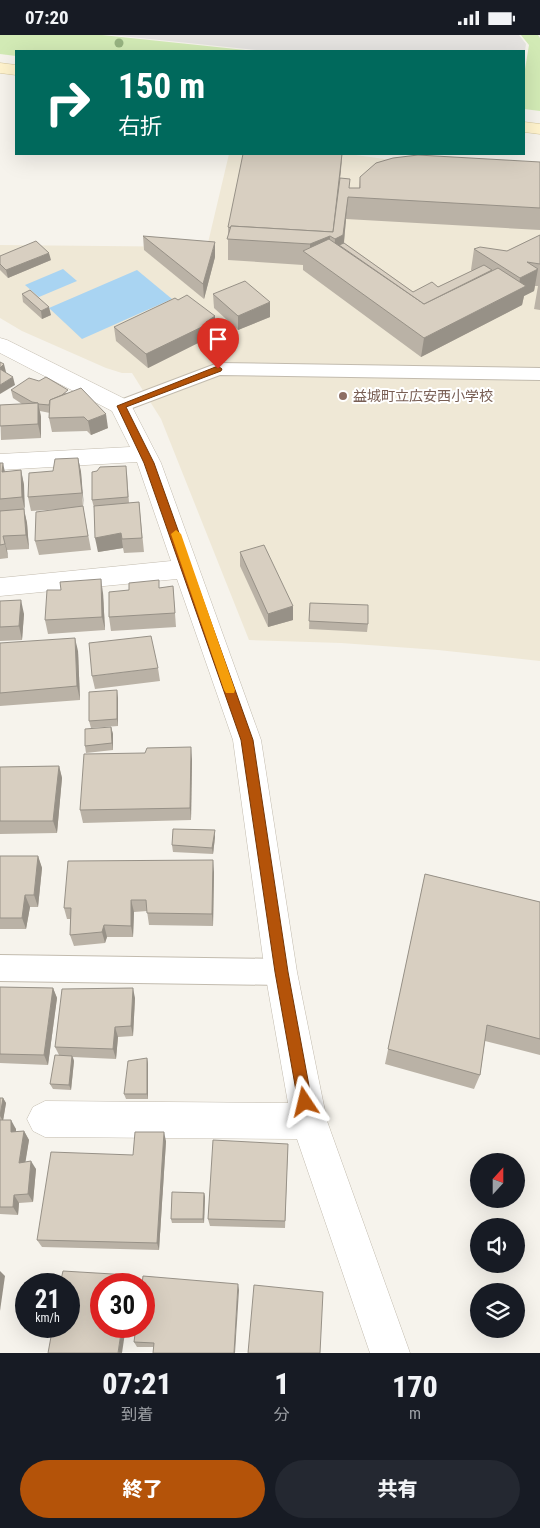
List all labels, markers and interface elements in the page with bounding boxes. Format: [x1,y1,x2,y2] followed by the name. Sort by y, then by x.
[25,6,69,29] text: 07:20
[118,66,205,107] text: 150 m
[35,70,100,135] icon: right
[118,114,162,139] text: 右折
[197,318,239,369] pin
[204,325,232,353] icon: arrive
[353,388,493,404] place label: 益城町立広安西小学校
[337,390,349,402] marker: 益城町立広安西小学校
[278,1075,330,1127] position arrow
[470,1153,525,1207] north arrow
[470,1153,525,1338] map controls
[470,1218,525,1273] button: sound
[90,1273,155,1338] speed limit sign: 30
[470,1283,525,1338] button: layers
[35,1285,60,1314] text: 21
[35,1311,60,1325] text: km/h
[102,1366,172,1401] text: 07:21
[274,1366,289,1401] text: 1
[392,1369,438,1404] text: 170
[409,1404,421,1423] text: m
[121,1405,153,1424] text: 到着
[274,1405,290,1424] text: 分
[20,1460,265,1518] button: 終了
[275,1460,520,1518] button: 共有

